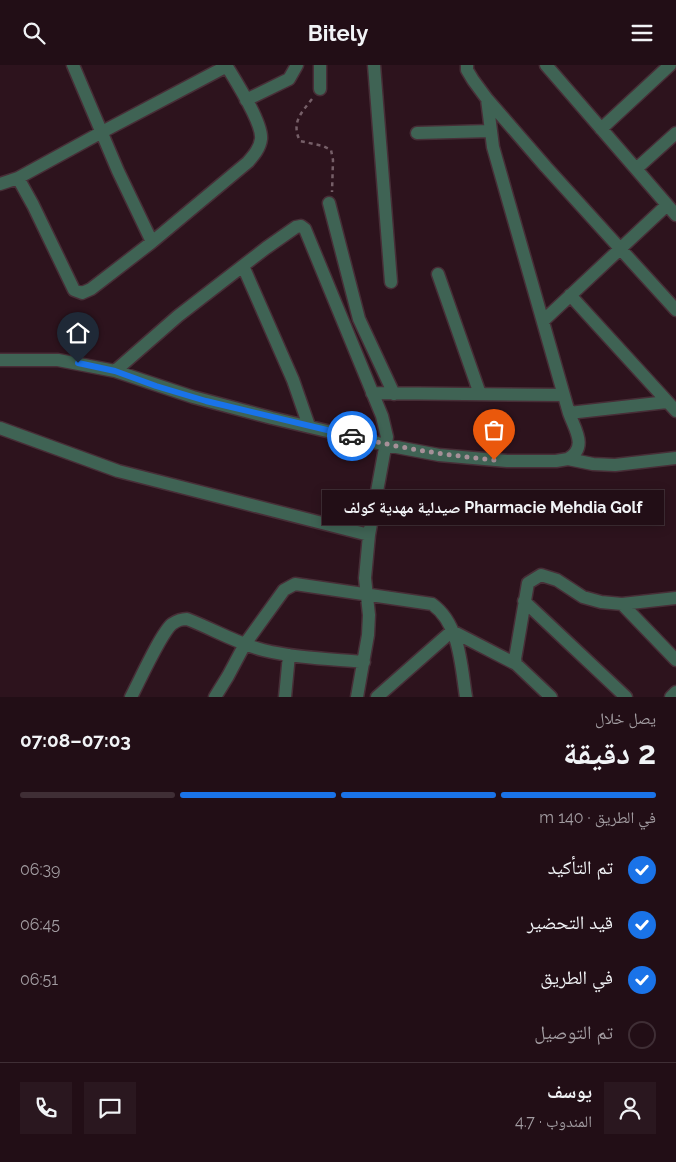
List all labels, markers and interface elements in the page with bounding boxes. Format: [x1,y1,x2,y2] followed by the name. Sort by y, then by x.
[20,19,48,47] icon: search
[628,19,656,47] icon: menu
[308,20,368,46] text: Bitely
[57,312,99,363] pin
[64,319,92,347] icon: home
[473,409,515,460] pin
[327,411,377,461] courier
[480,416,508,444] icon: bag
[338,422,366,450] icon: car
[323,490,665,525] callout: Pharmacie Mehdia Golf صيدلية مهدية كولف
[344,498,642,517] text: Pharmacie Mehdia Golf صيدلية مهدية كولف
[595,709,656,728] text: يصل خلال
[20,729,131,751] text: 07:03–07:08
[563,734,656,771] text: 2 دقيقة
[539,808,656,827] text: في الطريق · 140 m
[548,856,613,878] text: تم التأكيد
[628,856,656,884] icon: check
[20,860,60,879] text: 06:39
[527,911,613,933] text: قيد التحضير
[628,911,656,939] icon: check
[20,915,60,934] text: 06:45
[540,966,613,988] text: في الطريق
[628,966,656,994] icon: check
[20,970,58,989] text: 06:51
[534,1021,613,1043] text: تم التوصيل
[547,1080,592,1102] text: يوسف
[20,1082,72,1134] button: phone
[84,1082,136,1134] button: chat
[604,1082,656,1134] button: person
[515,1112,592,1131] text: المندوب · 4.7

